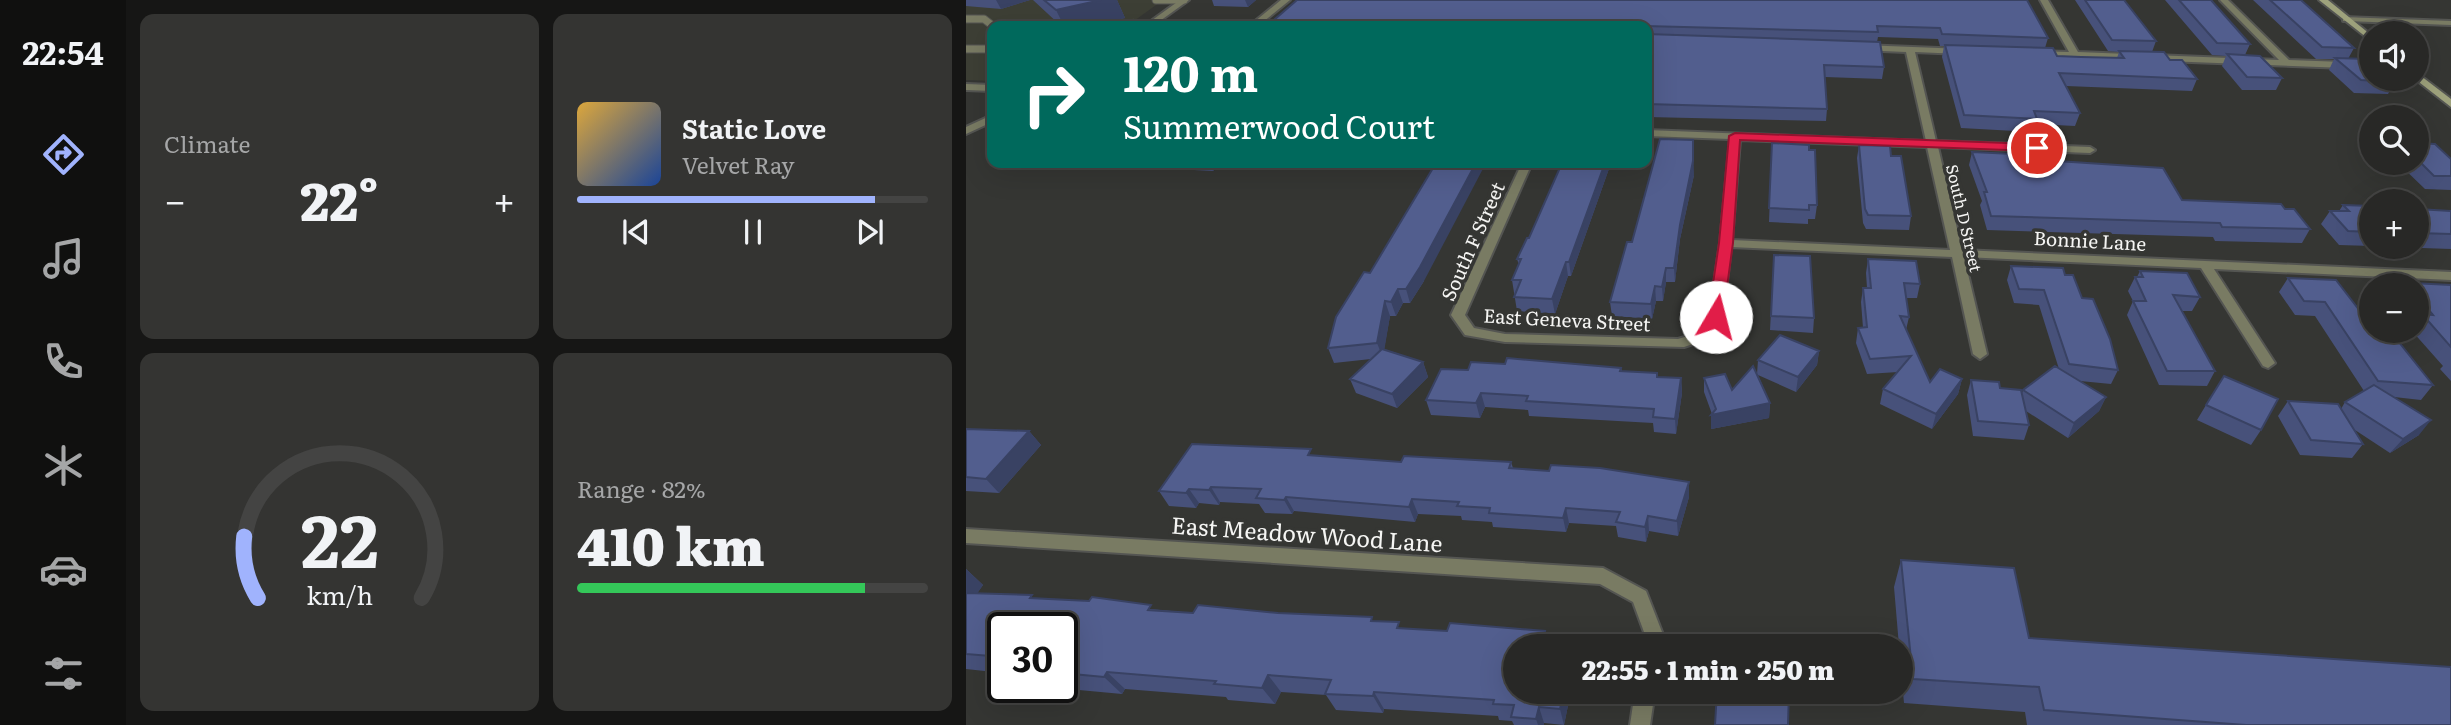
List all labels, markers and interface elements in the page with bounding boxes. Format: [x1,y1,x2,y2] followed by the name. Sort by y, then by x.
[2359,21,2429,343] map controls
[2359,21,2429,91] button: sound
[22,27,104,75] text: 22:54
[1123,34,1258,107] text: 120 m
[1008,49,1099,140] icon: right
[1123,101,1435,149] text: Summerwood Court
[2359,105,2429,175] button: search
[682,108,826,147] text: Static Love
[2007,118,2067,178] pin
[164,126,250,160] text: Climate
[2018,129,2056,167] icon: arrive
[39,130,88,179] icon: directions
[682,147,794,181] text: Velvet Ray
[300,160,379,237] text: 22°
[1941,162,1989,275] street label: South D Street
[164,170,186,227] text: −
[493,170,515,227] text: +
[1433,177,1511,305] street label: South F Street
[2359,189,2429,259] button: +
[617,213,655,251] icon: previous
[734,213,772,251] icon: pause
[851,213,889,251] icon: next
[2033,223,2147,257] street label: Bonnie Lane
[39,234,88,283] icon: music
[2359,273,2429,343] button: −
[1679,280,1753,354] position arrow
[1483,301,1652,337] street label: East Geneva Street
[39,337,88,386] icon: phone
[39,441,88,490] icon: climate
[577,471,705,505] text: Range · 82%
[300,482,379,590] text: 22
[577,505,765,582] text: 410 km
[1170,507,1444,559] street label: East Meadow Wood Lane
[39,545,88,594] icon: car
[306,576,373,613] text: km/h
[987,612,1078,703] speed limit sign: 30
[39,649,88,698] icon: filters
[1582,649,1834,688] text: 22:55 · 1 min · 250 m

